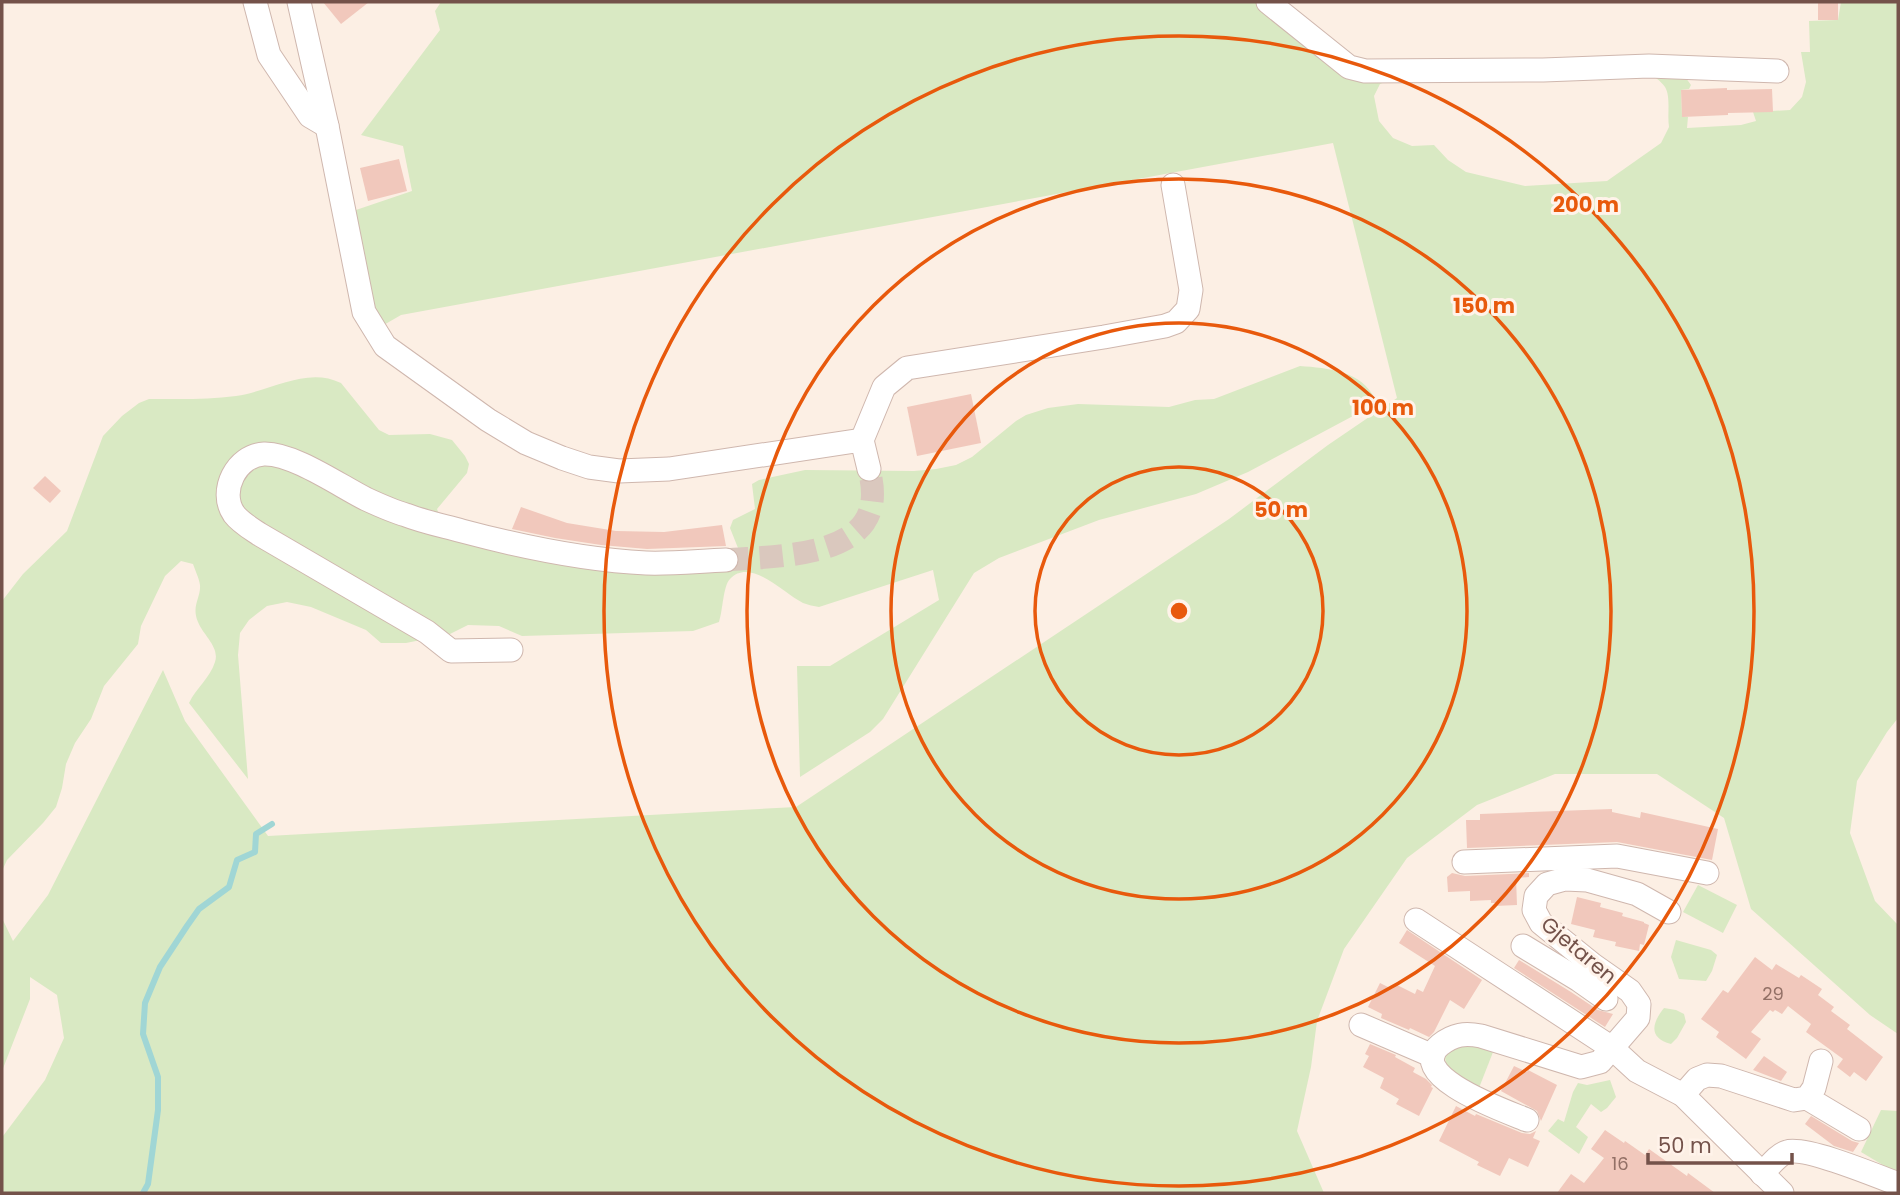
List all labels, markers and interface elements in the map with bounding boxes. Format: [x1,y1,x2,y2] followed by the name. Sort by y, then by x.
[1553,190,1619,219] text: 200 m
[1453,291,1515,320] text: 150 m
[1352,393,1414,422] text: 100 m
[1254,495,1308,524] text: 50 m
[1167,599,1191,623] centre of rings
[1535,910,1623,990] street label: Gjetaren
[1762,981,1784,1006] house number: 29
[1648,1122,1792,1166] scale bar
[1658,1131,1712,1160] text: 50 m
[1611,1151,1629,1176] house number: 16

